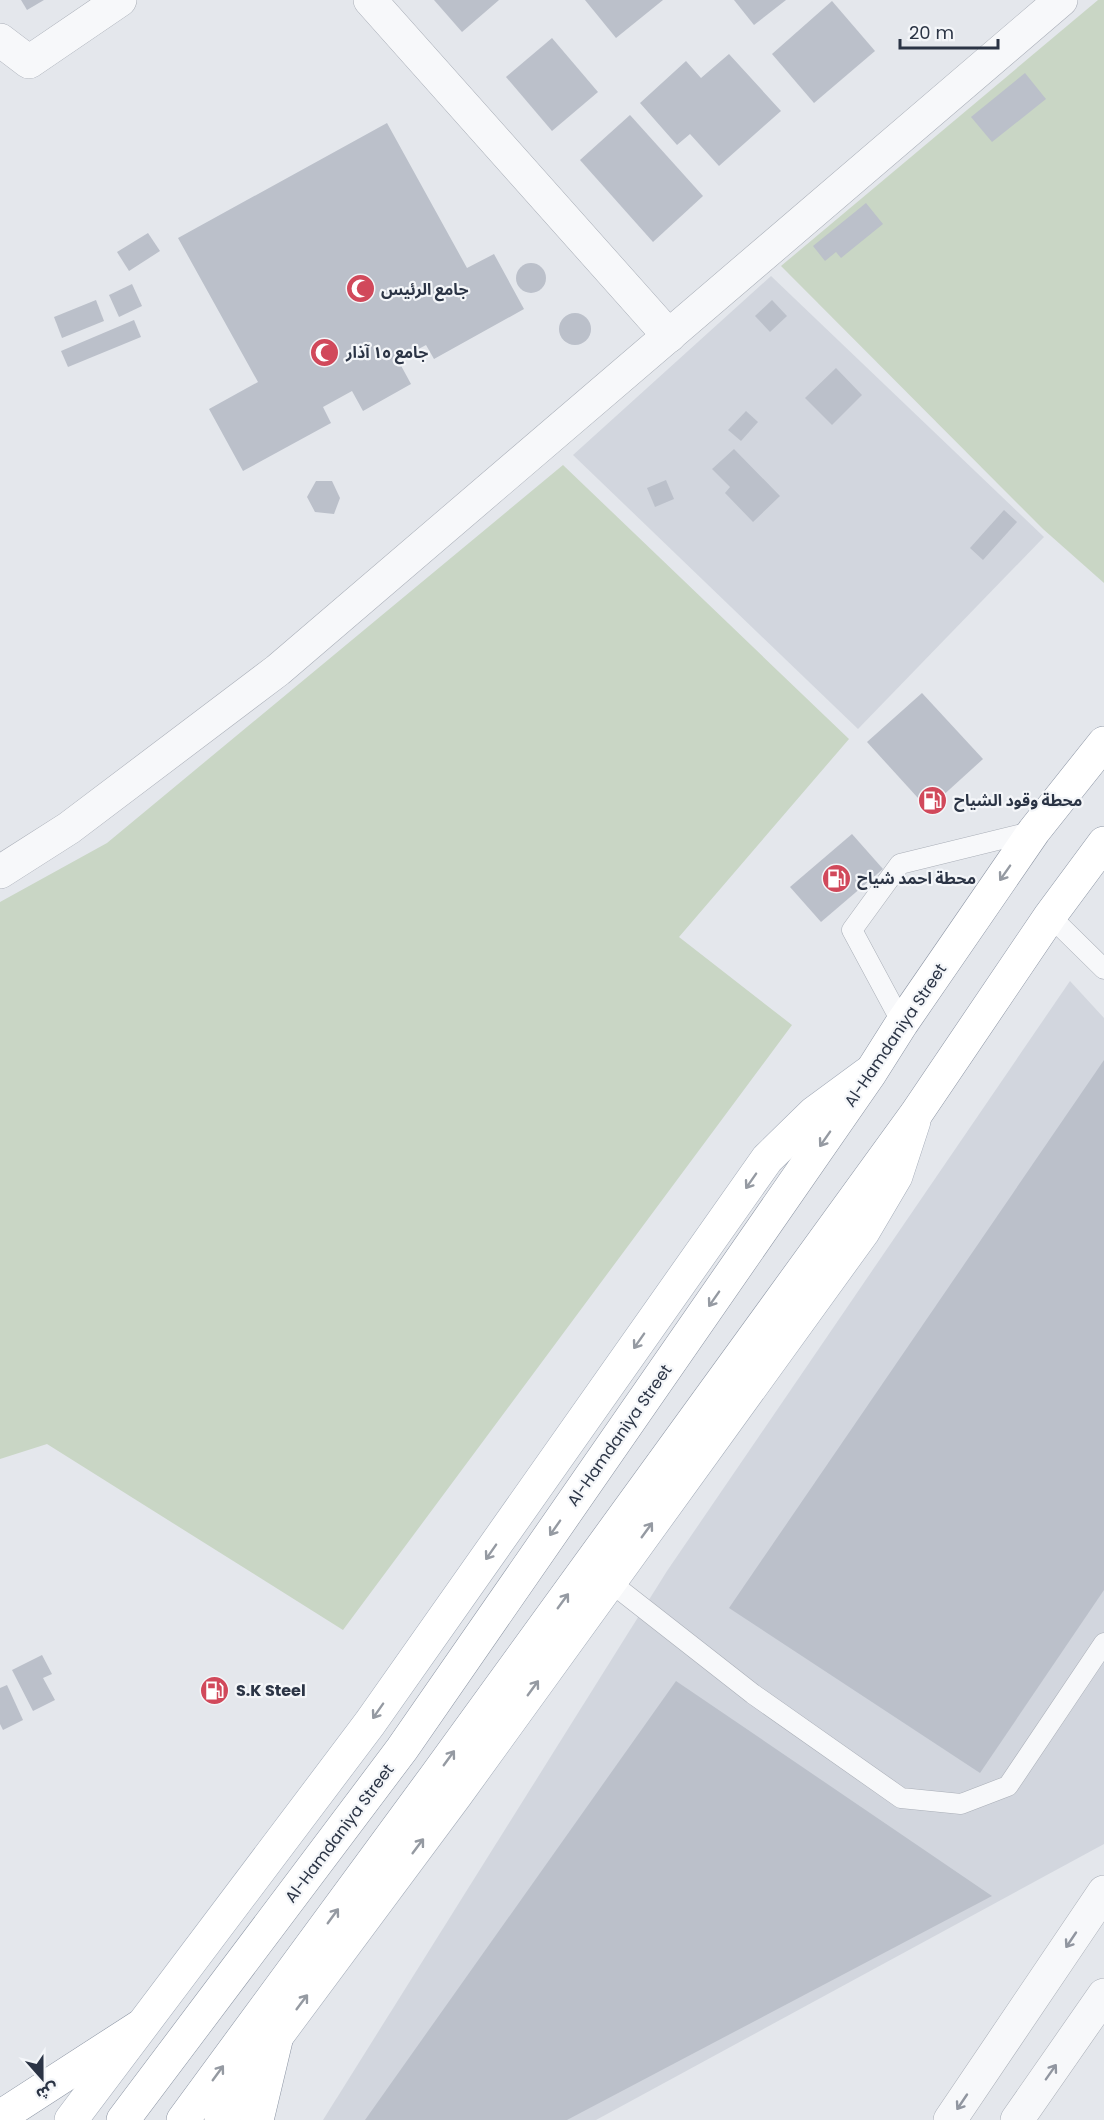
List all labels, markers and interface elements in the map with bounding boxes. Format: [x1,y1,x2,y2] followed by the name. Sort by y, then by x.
[900,12,998,50] scale bar
[909,20,954,45] text: 20 m
[344,273,376,305] mosque icon: جامع الرئيس
[381,278,468,302] place label: جامع الرئيس
[309,336,341,368] mosque icon: جامع ١٥ آذار
[345,341,428,365] place label: جامع ١٥ آذار
[917,784,949,816] fuel station icon: محطة وقود الشياح
[954,789,1082,812] place label: محطة وقود الشياح
[820,862,852,894] fuel station icon: محطة احمد شياح
[999,865,1011,881] one-way arrow
[857,867,976,890] place label: محطة احمد شياح
[839,959,952,1112] street label: Al-Hamdaniya Street
[819,1130,831,1146] one-way arrow
[745,1173,757,1189] one-way arrow
[708,1290,720,1307] one-way arrow
[633,1332,645,1348] one-way arrow
[562,1359,677,1511] street label: Al-Hamdaniya Street
[549,1520,561,1536] one-way arrow
[641,1523,653,1539] one-way arrow
[485,1543,497,1559] one-way arrow
[557,1593,569,1609] one-way arrow
[199,1674,231,1706] fuel station icon: S.K Steel
[236,1679,306,1702] place label: S.K Steel
[527,1681,539,1697] one-way arrow
[372,1702,384,1719] one-way arrow
[443,1751,455,1767] one-way arrow
[279,1759,399,1908] street label: Al-Hamdaniya Street
[411,1838,424,1854] one-way arrow
[327,1908,340,1924] one-way arrow
[1065,1932,1077,1948] one-way arrow
[295,1995,308,2011] one-way arrow
[12,2048,72,2108] north arrow
[1045,2064,1057,2081] one-way arrow
[212,2065,224,2081] one-way arrow
[33,2077,62,2106] text: ش
[956,2093,968,2110] one-way arrow

